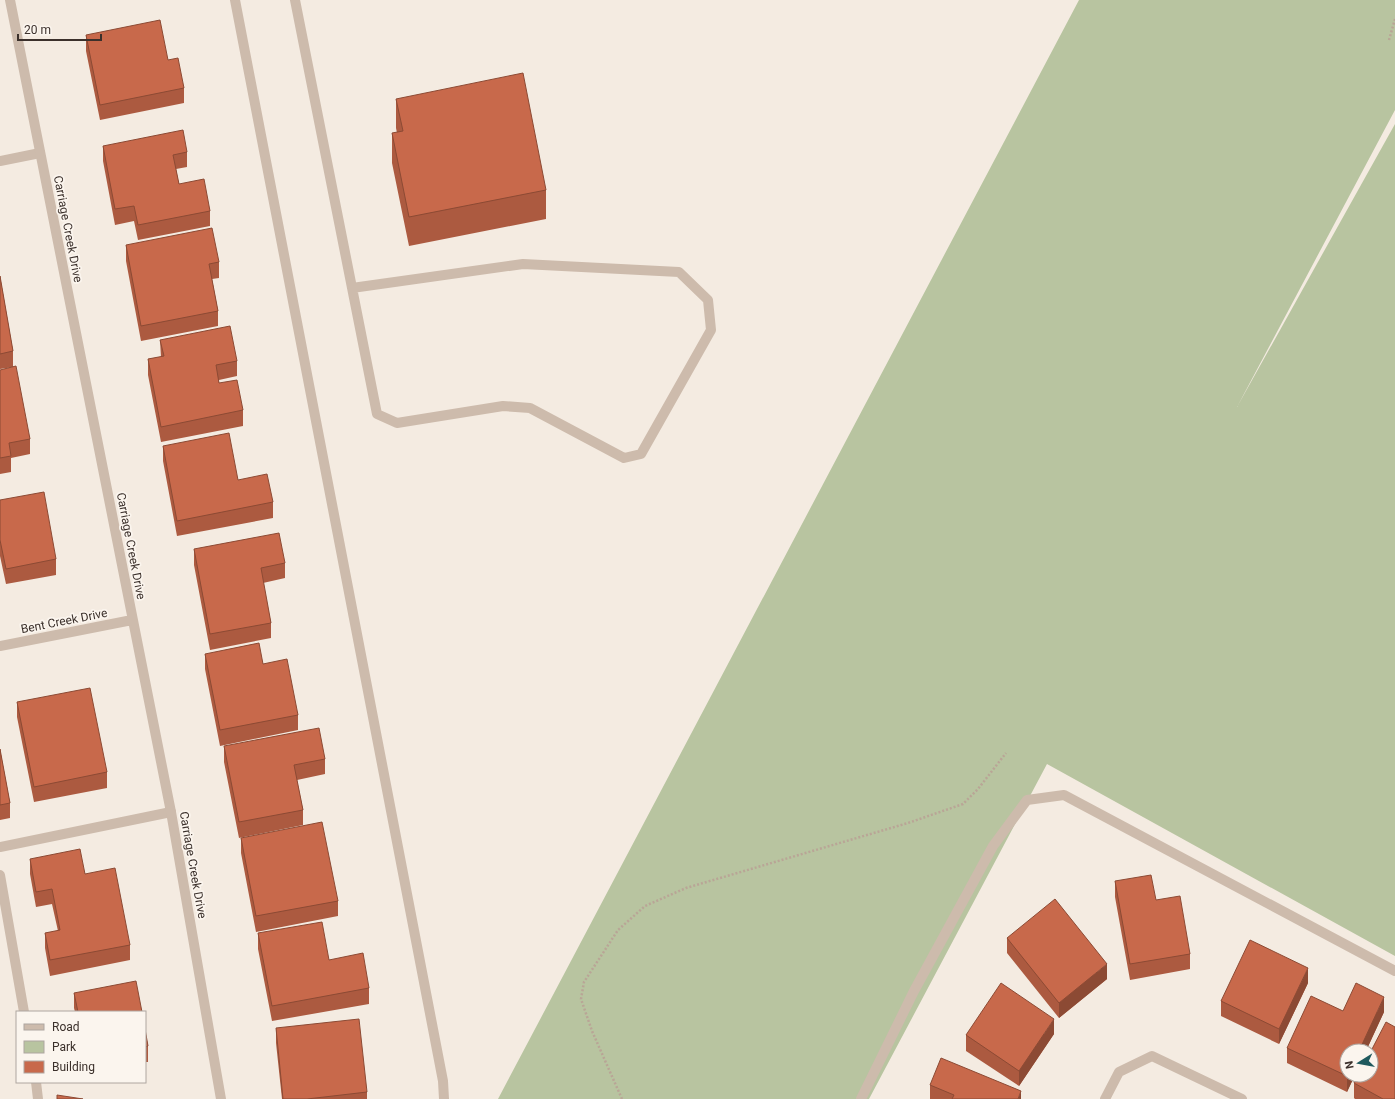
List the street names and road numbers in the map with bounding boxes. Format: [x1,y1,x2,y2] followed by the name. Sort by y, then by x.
[51,174,85,284] street label: Carriage Creek Drive
[114,491,148,601] street label: Carriage Creek Drive
[20,606,108,636] street label: Bent Creek Drive
[177,810,209,920] street label: Carriage Creek Drive

